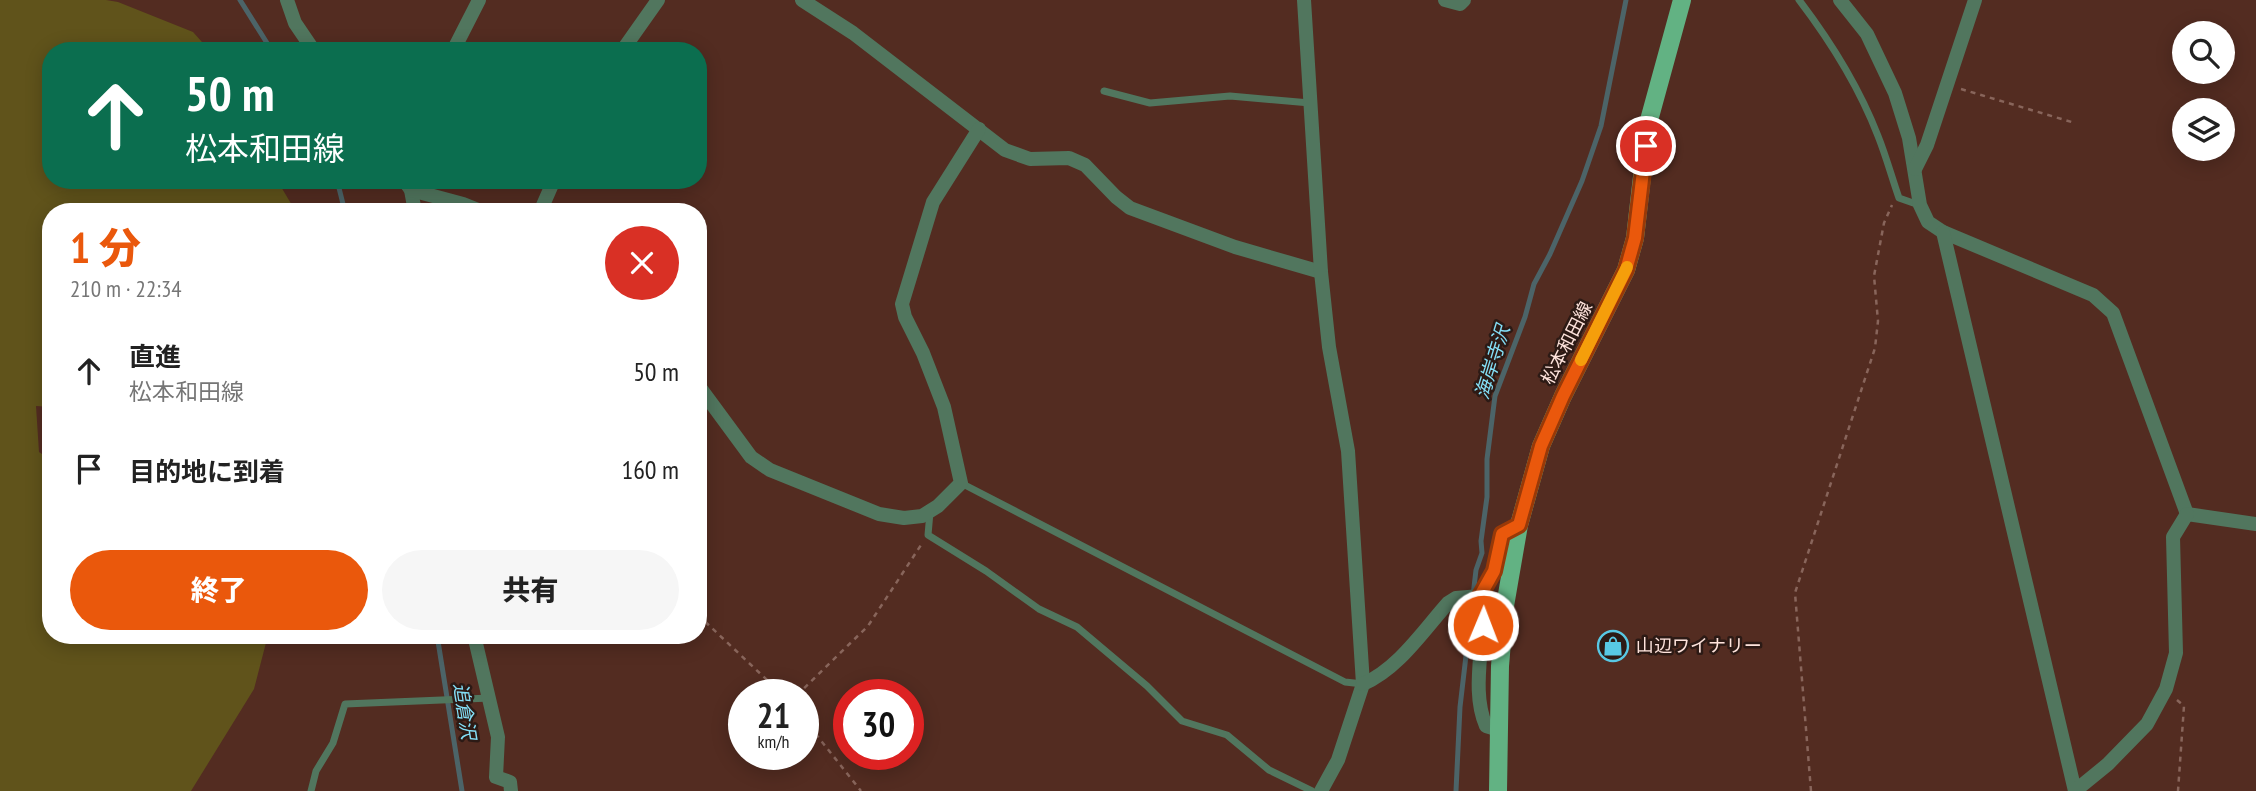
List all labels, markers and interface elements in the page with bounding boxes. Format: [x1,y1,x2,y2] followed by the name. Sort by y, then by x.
[2172,21,2235,161] map controls
[2172,21,2235,84] button: search
[185,61,274,125] text: 50 m
[70,70,161,161] icon: ahead
[2172,98,2235,161] button: layers
[1616,116,1676,176] pin
[185,127,345,169] text: 松本和田線
[1627,127,1665,165] icon: arrive
[70,220,141,275] text: 1 分
[605,226,679,300] button: close
[70,274,182,303] text: 210 m · 22:34
[1536,297,1597,388] street label: 松本和田線
[1469,319,1515,402] water label: 海岸寺沢
[129,340,181,373] text: 直進
[70,352,108,390] icon: ahead
[633,355,679,388] text: 50 m
[129,377,244,406] text: 松本和田線
[70,450,108,488] icon: arrive
[621,453,679,486] text: 160 m
[129,455,285,488] text: 目的地に到着
[70,550,368,630] button: 終了
[382,550,679,630] button: 共有
[1446,588,1520,662] position arrow
[1596,629,1630,663] shop icon: 山辺ワイナリー
[1636,634,1762,657] place label: 山辺ワイナリー
[833,679,924,770] speed limit sign: 30
[449,681,482,744] water label: 追倉沢
[757,692,790,738] text: 21
[758,730,789,753] text: km/h

